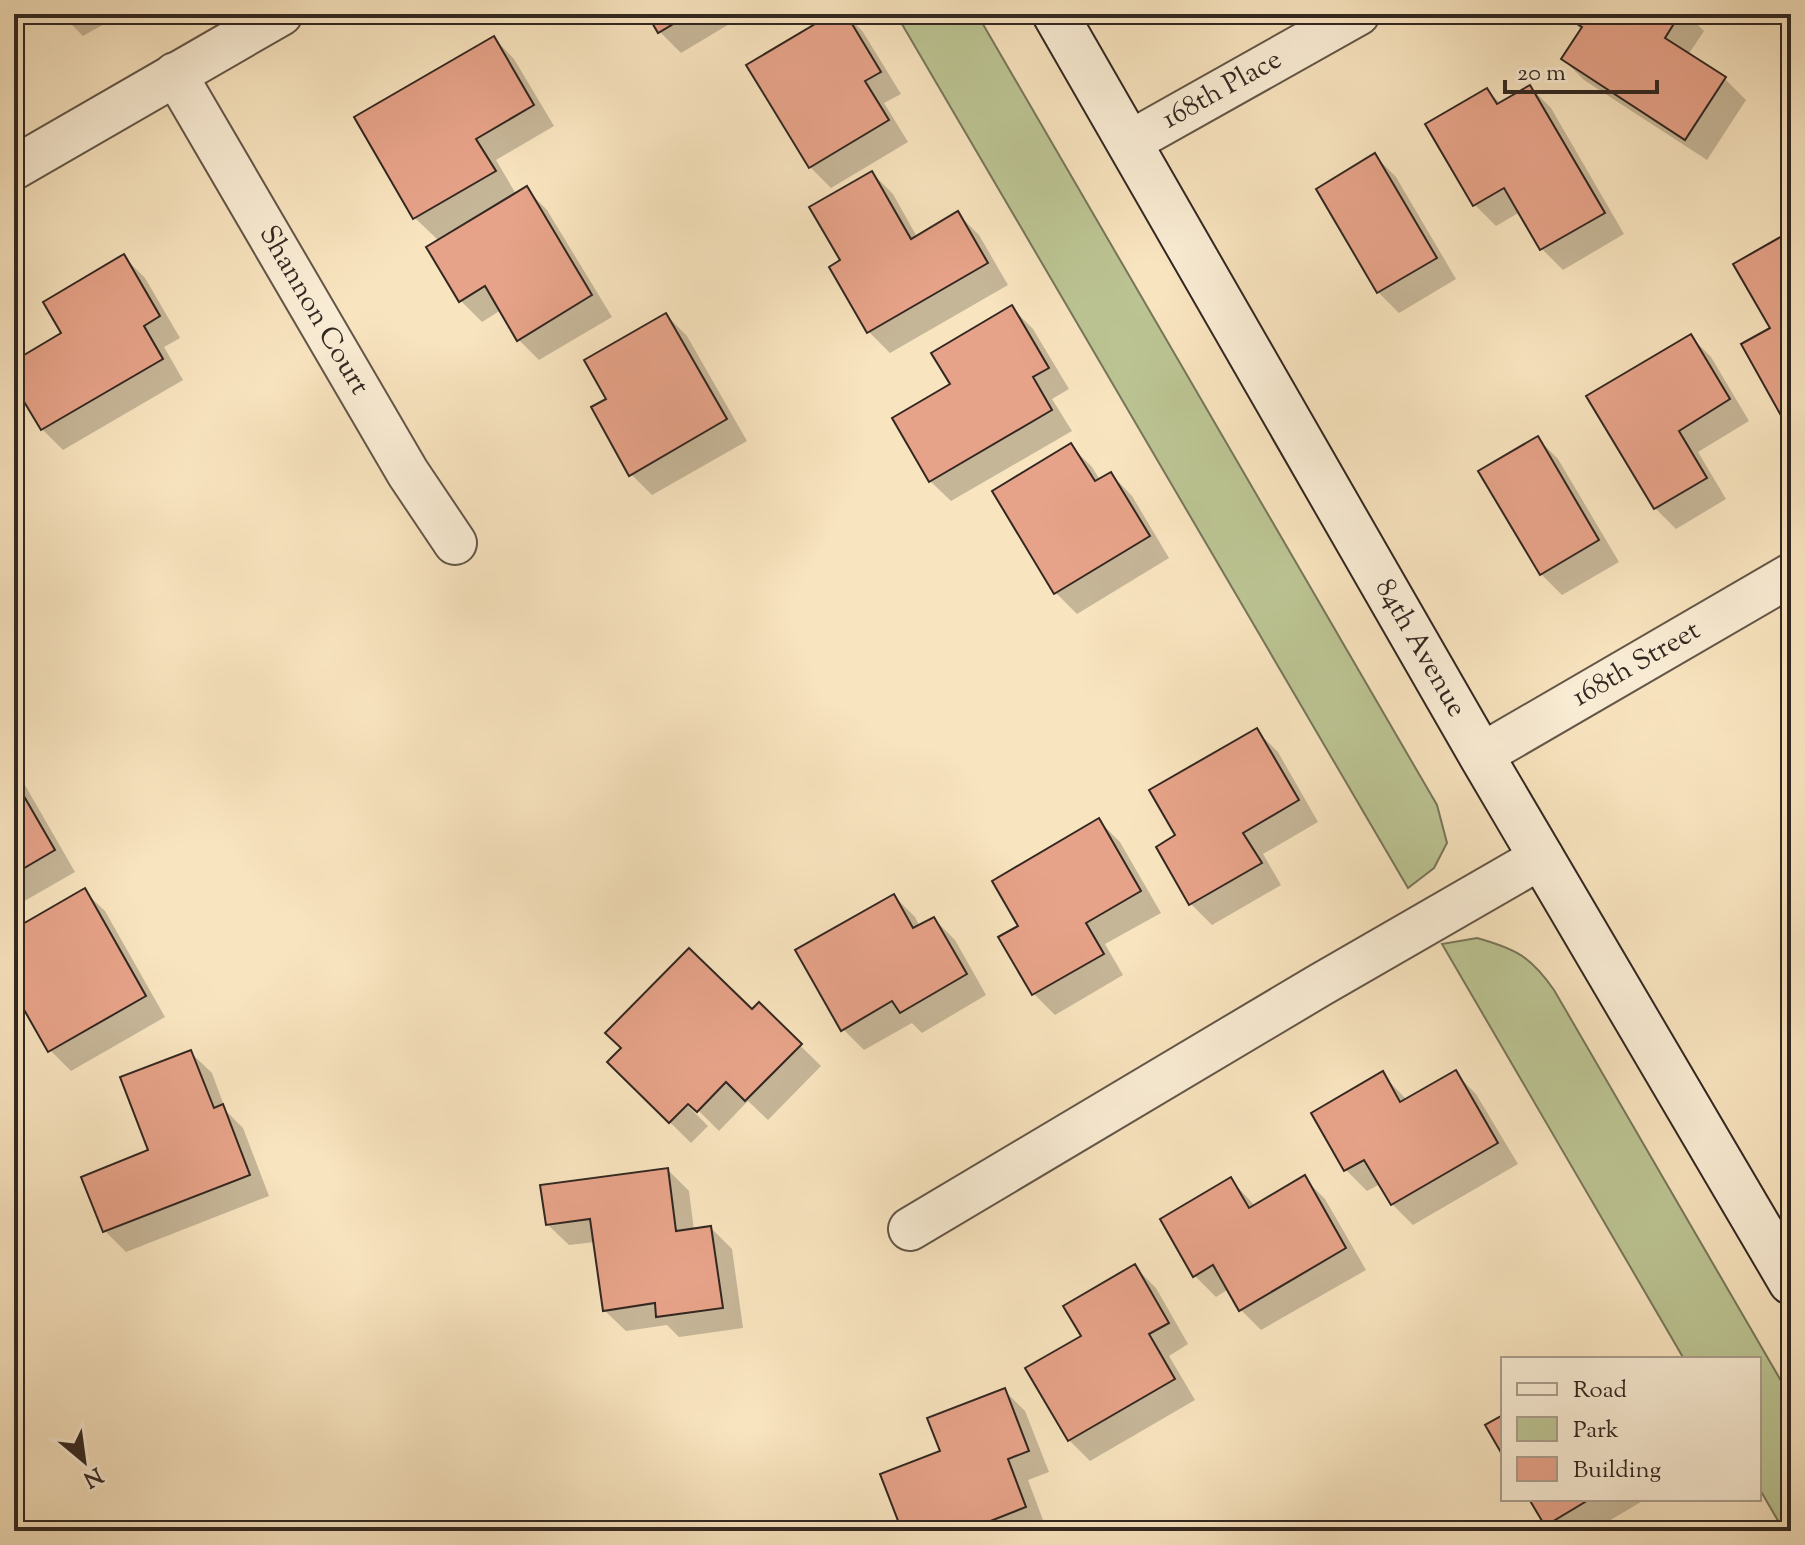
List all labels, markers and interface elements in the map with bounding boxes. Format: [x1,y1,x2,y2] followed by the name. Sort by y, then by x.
[1155,41,1289,140] street label: 168th Place
[1505,44,1657,94] scale bar
[1517,57,1566,91] text: 20 m
[248,218,379,403] street label: Shannon Court
[1364,572,1475,725] street label: 84th Avenue
[1565,612,1708,718] street label: 168th Street
[1501,1357,1761,1501] legend
[1573,1374,1627,1408] text: Road
[1573,1414,1619,1448] text: Park
[44,1421,124,1501] north arrow
[1573,1454,1662,1488] text: Building
[76,1458,108,1494] text: N

